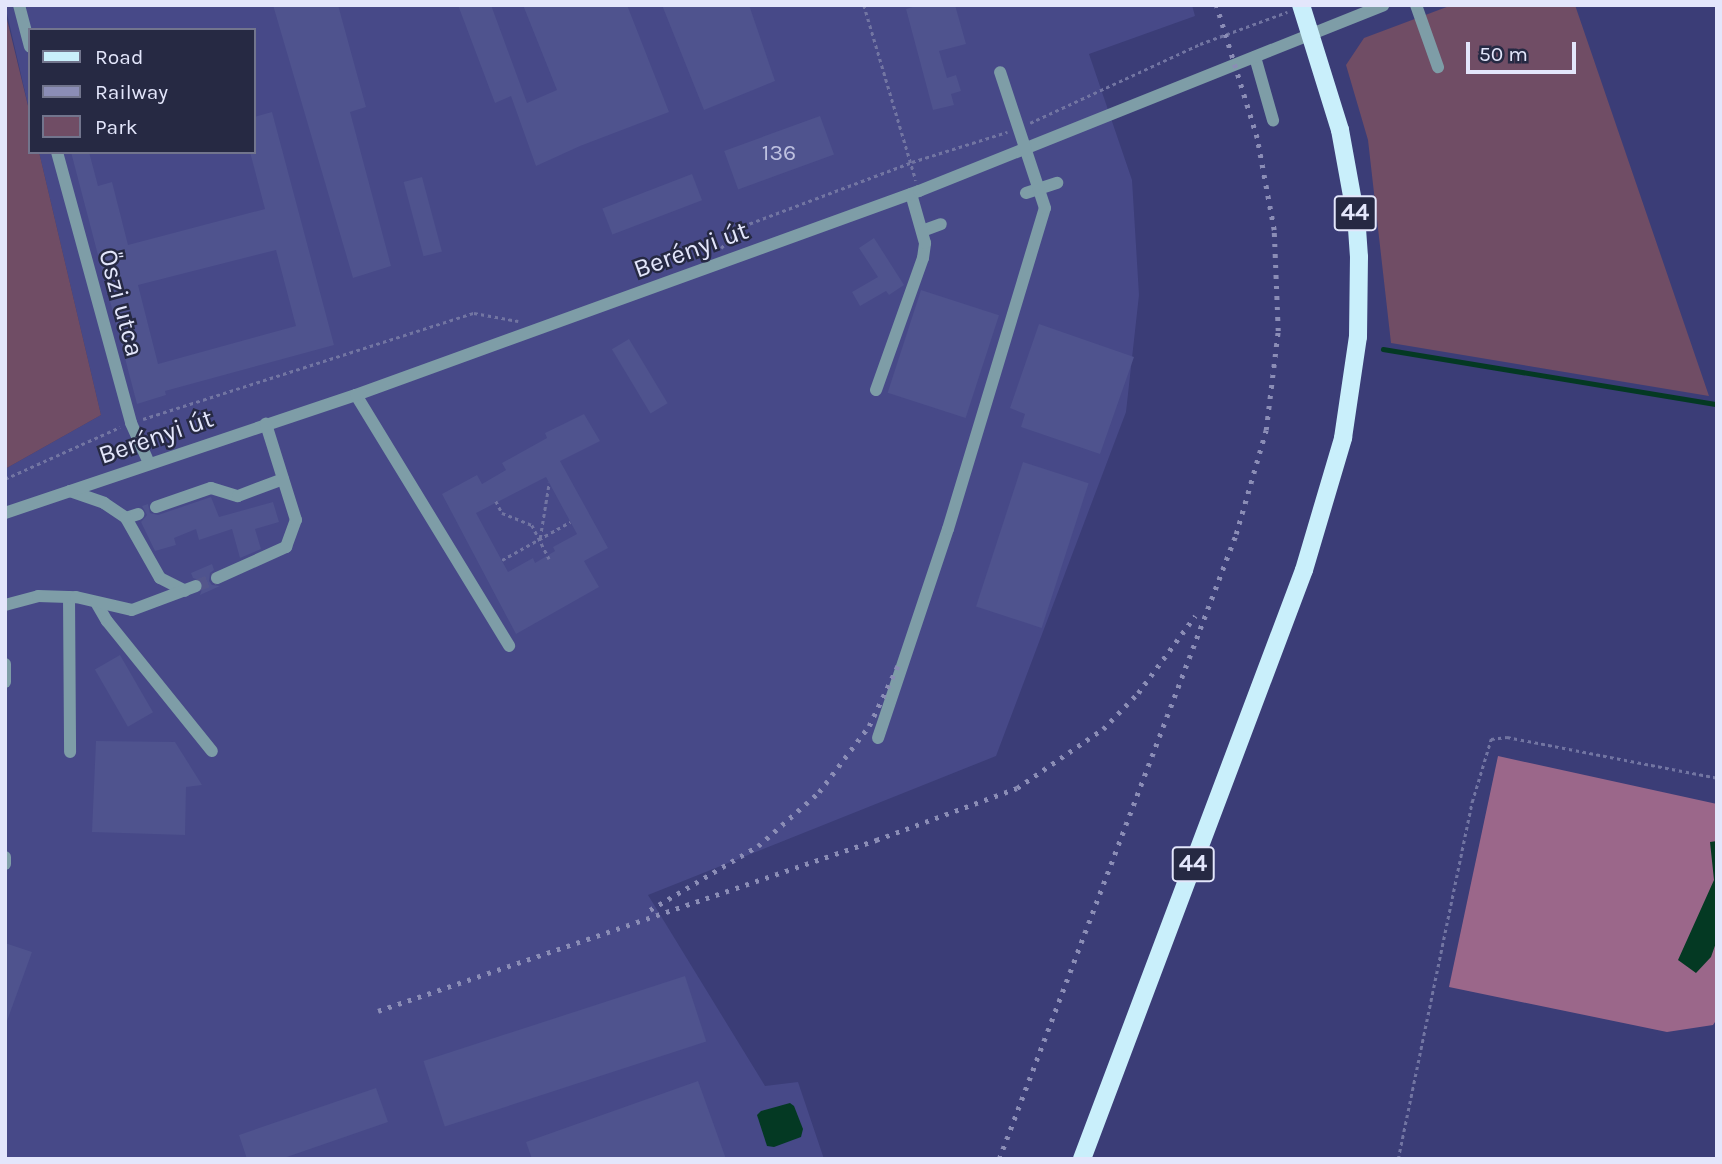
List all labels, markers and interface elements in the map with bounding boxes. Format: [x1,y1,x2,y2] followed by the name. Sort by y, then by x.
[28,28,256,154] legend
[1470,28,1580,72] scale bar
[1479,42,1528,66] text: 50 m
[95,45,143,69] text: Road
[95,80,168,104] text: Railway
[95,115,138,139] text: Park
[762,139,796,167] house number: 136
[1332,192,1378,233] road number: 44
[630,215,752,285] street label: Berényi út
[92,246,150,360] street label: Őszi utca
[94,403,218,471] street label: Berényi út
[1170,844,1216,884] road number: 44

